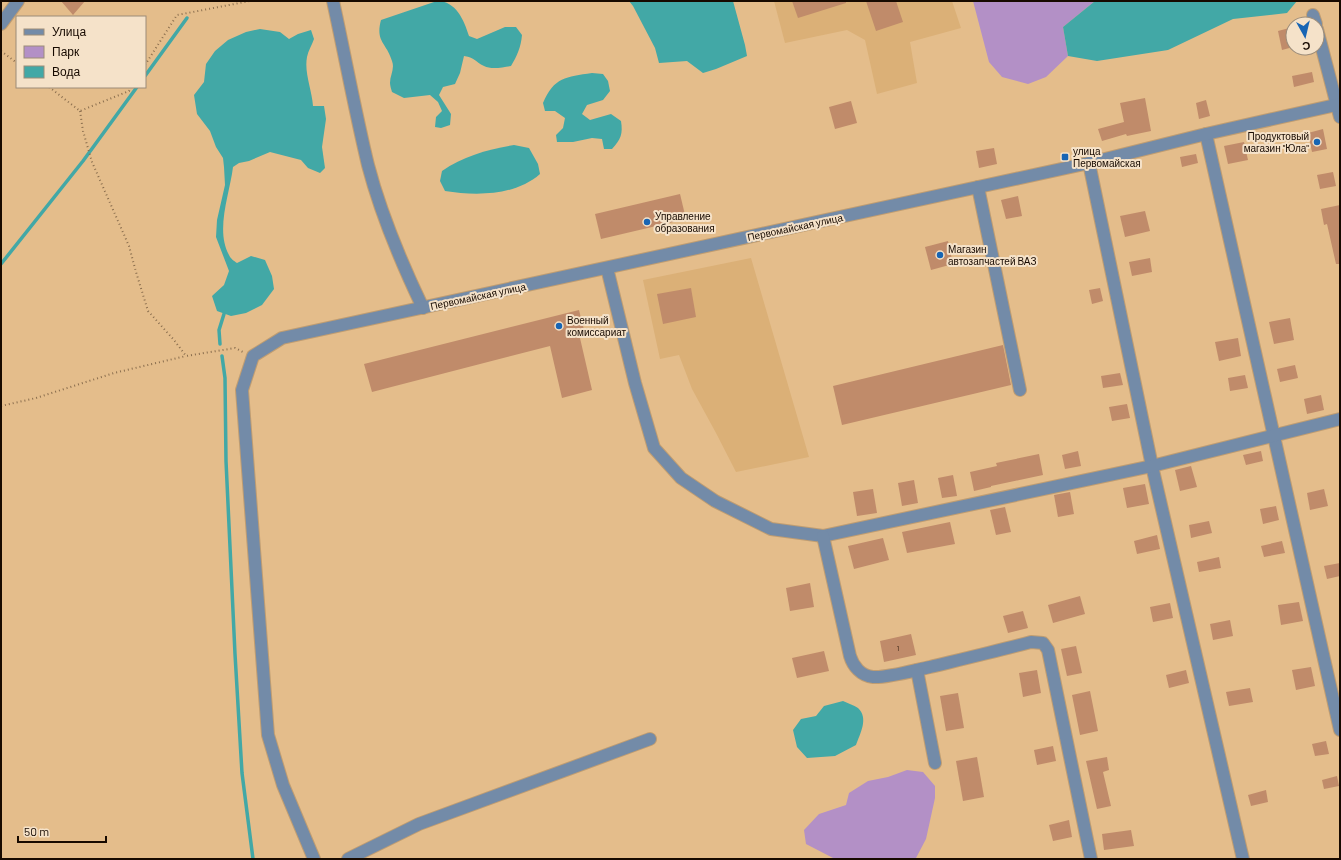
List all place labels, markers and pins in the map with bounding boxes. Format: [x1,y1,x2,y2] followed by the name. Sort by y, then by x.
[1244,130,1309,154] place label: Продуктовый магазин "Юла"
[1312,137,1322,147] marker: Продуктовый магазин "Юла"
[1073,145,1141,169] place label: улица Первомайская
[1060,152,1070,162] marker: улица Первомайская
[655,210,715,234] place label: Управление образования
[642,217,652,227] marker: Управление образования
[948,243,1036,267] place label: Магазин автозапчастей ВАЗ
[935,250,945,260] marker: Магазин автозапчастей ВАЗ
[567,314,627,338] place label: Военный комиссариат
[554,321,564,331] marker: Военный комиссариат

